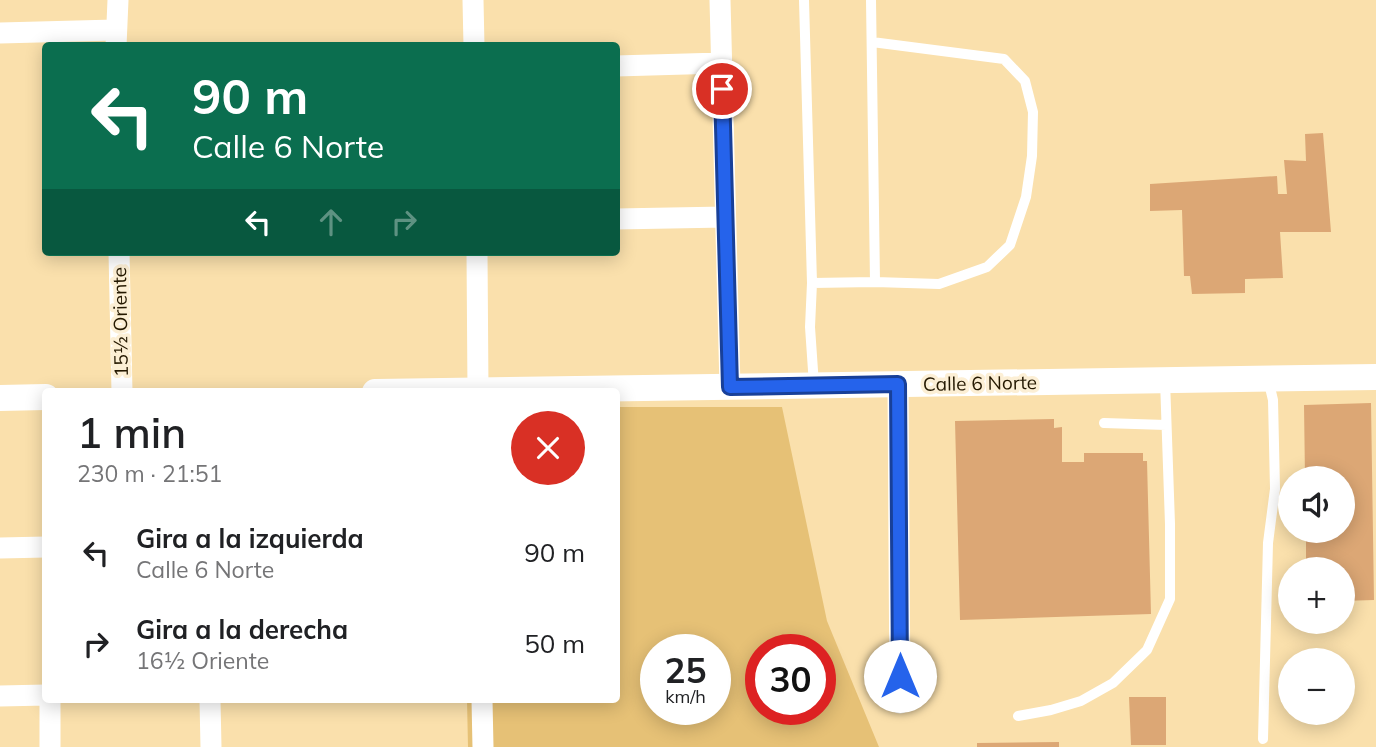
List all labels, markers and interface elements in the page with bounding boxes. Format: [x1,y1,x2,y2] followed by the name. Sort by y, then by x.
[692,59,752,119] pin
[192,65,308,126] text: 90 m
[77,70,168,161] icon: left
[703,70,741,108] icon: arrive
[192,126,384,166] text: Calle 6 Norte
[239,203,277,241] icon: left
[312,203,350,241] icon: ahead
[385,203,423,241] icon: right
[107,267,133,377] street label: 15½ Oriente
[923,370,1037,396] street label: Calle 6 Norte
[77,406,186,459] text: 1 min
[511,411,585,485] button: close
[77,459,222,488] text: 230 m · 21:51
[1278,466,1355,725] map controls
[1278,466,1355,543] button: sound
[136,522,364,555] text: Gira a la izquierda
[77,534,115,572] icon: left
[524,536,585,569] text: 90 m
[136,555,274,584] text: Calle 6 Norte
[1278,557,1355,634] button: +
[136,613,348,646] text: Gira a la derecha
[77,625,115,663] icon: right
[524,627,585,660] text: 50 m
[745,634,836,725] speed limit sign: 30
[863,639,937,713] position arrow
[136,646,269,675] text: 16½ Oriente
[664,648,707,692] text: 25
[1278,648,1355,725] button: −
[665,685,706,708] text: km/h

